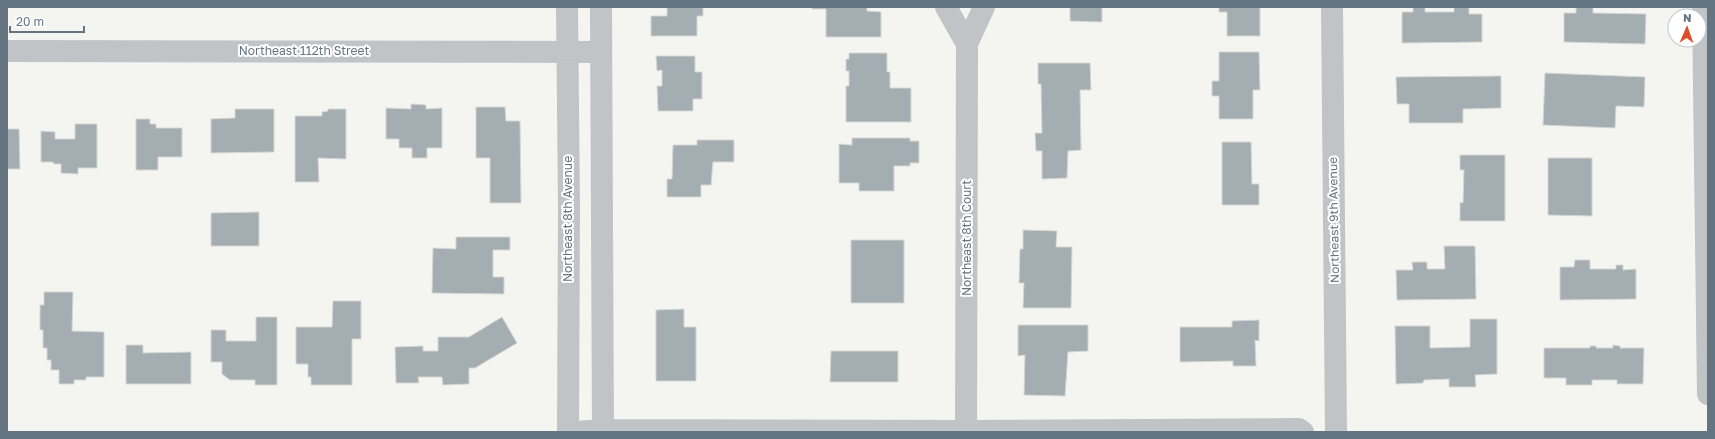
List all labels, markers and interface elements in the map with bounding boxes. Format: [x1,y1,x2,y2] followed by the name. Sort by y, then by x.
[10,8,84,34] scale bar
[1667,8,1707,48] north arrow
[1683,11,1692,24] text: N
[16,14,44,29] text: 20 m
[239,43,370,58] street label: Northeast 112th Street
[560,156,575,282] street label: Northeast 8th Avenue
[1325,157,1342,283] street label: Northeast 9th Avenue
[959,180,974,296] street label: Northeast 8th Court

